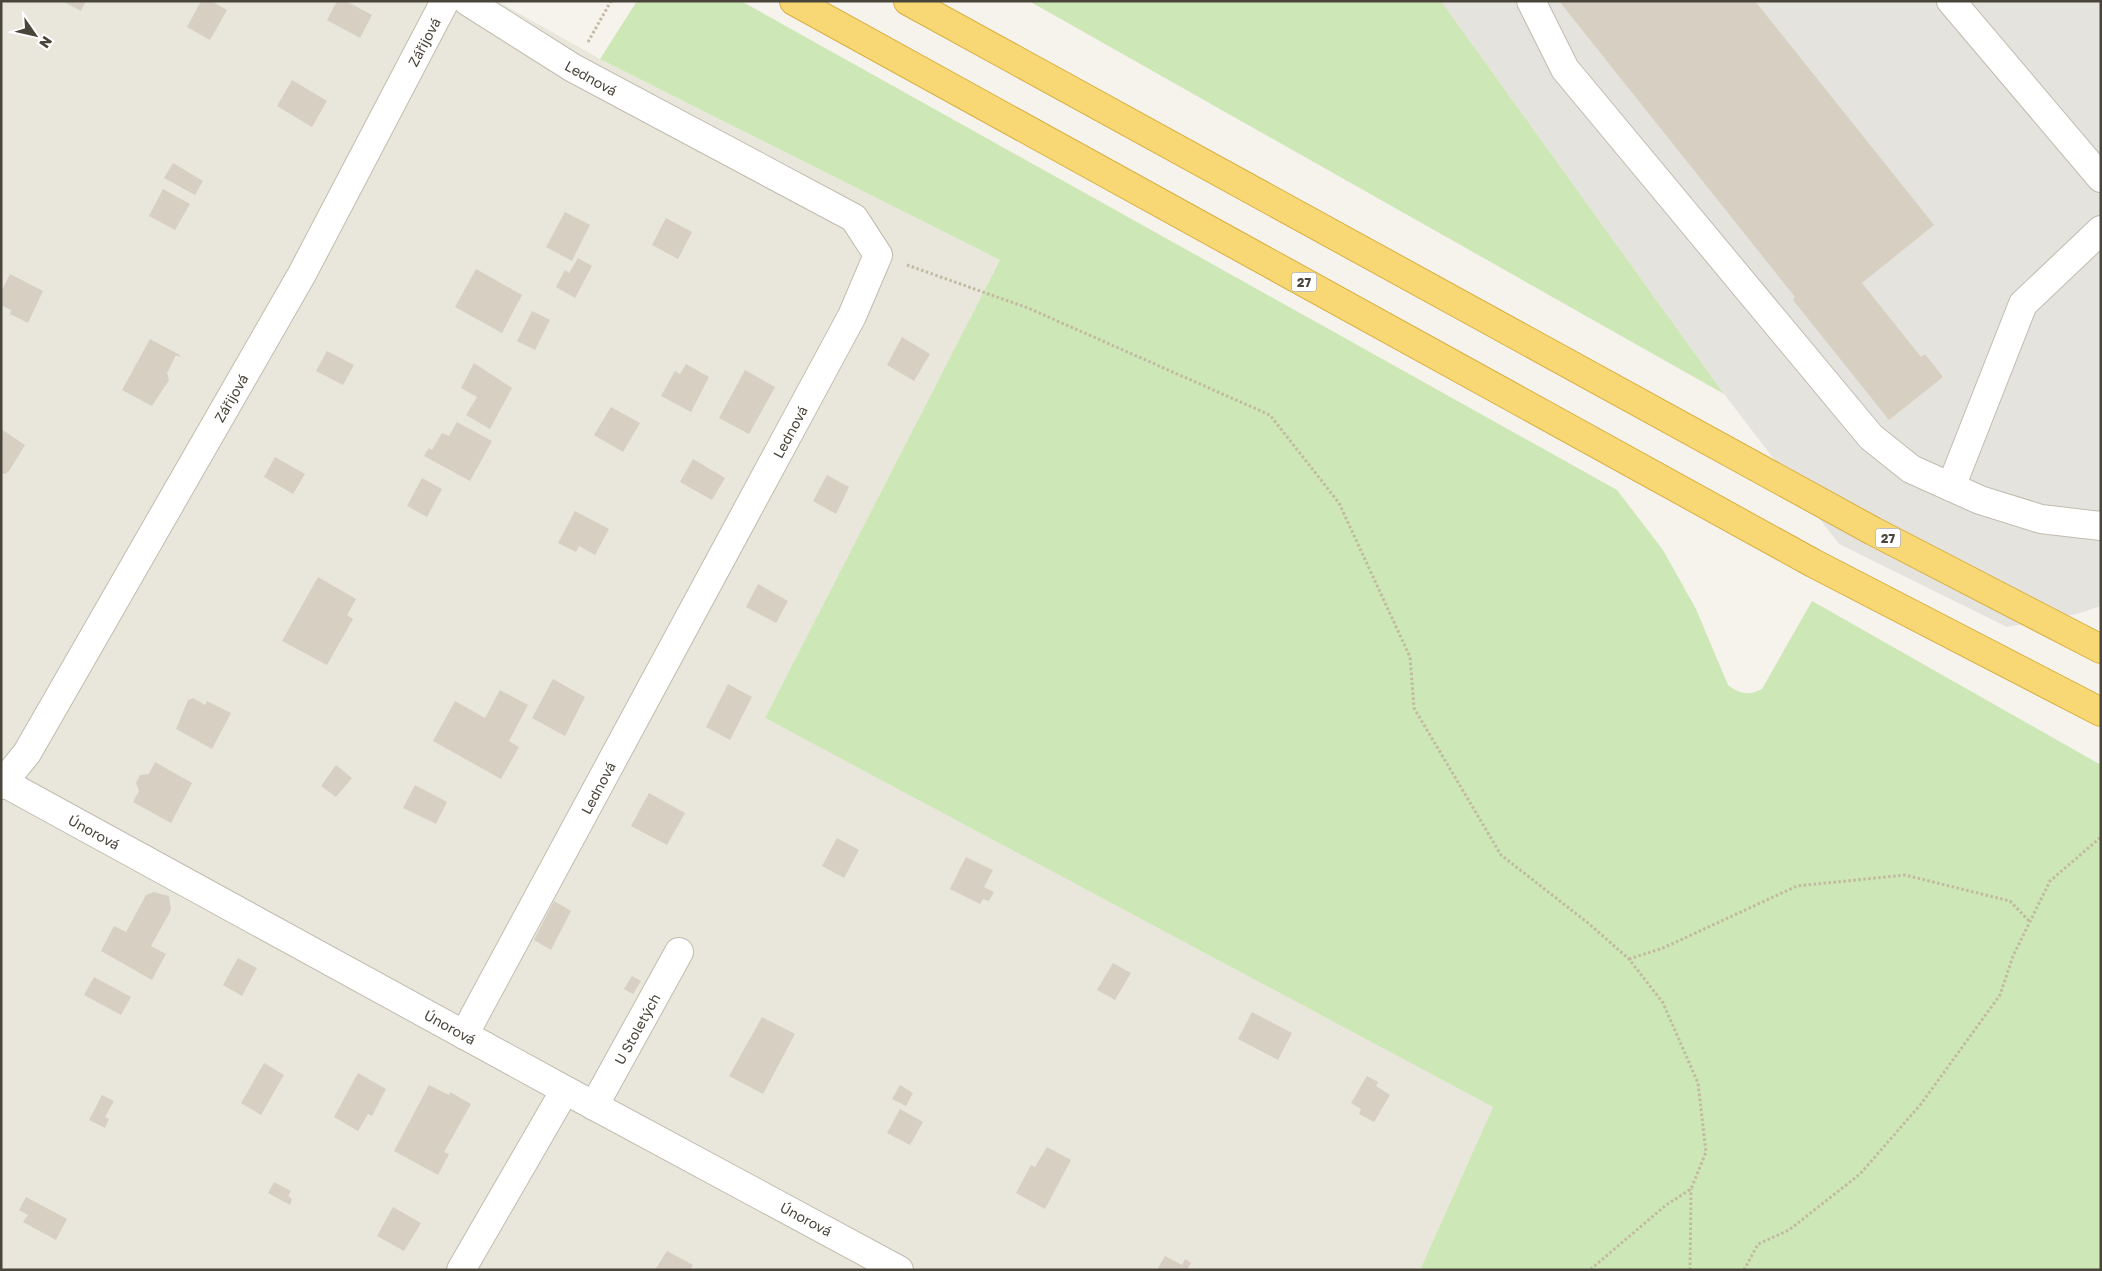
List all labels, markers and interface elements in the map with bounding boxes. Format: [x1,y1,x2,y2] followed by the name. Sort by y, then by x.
[10,10,60,60] north arrow
[404,15,444,69] street label: Zářijová
[36,33,56,52] text: N
[562,57,620,99] street label: Lednová
[1292,272,1316,292] road number: 27
[210,371,252,425] street label: Zářijová
[769,403,811,461] street label: Lednová
[1876,528,1900,548] road number: 27
[577,759,619,817] street label: Lednová
[65,811,123,853] street label: Únorová
[611,991,663,1067] street label: U Stoletých
[421,1006,479,1048] street label: Únorová
[777,1198,835,1240] street label: Únorová

